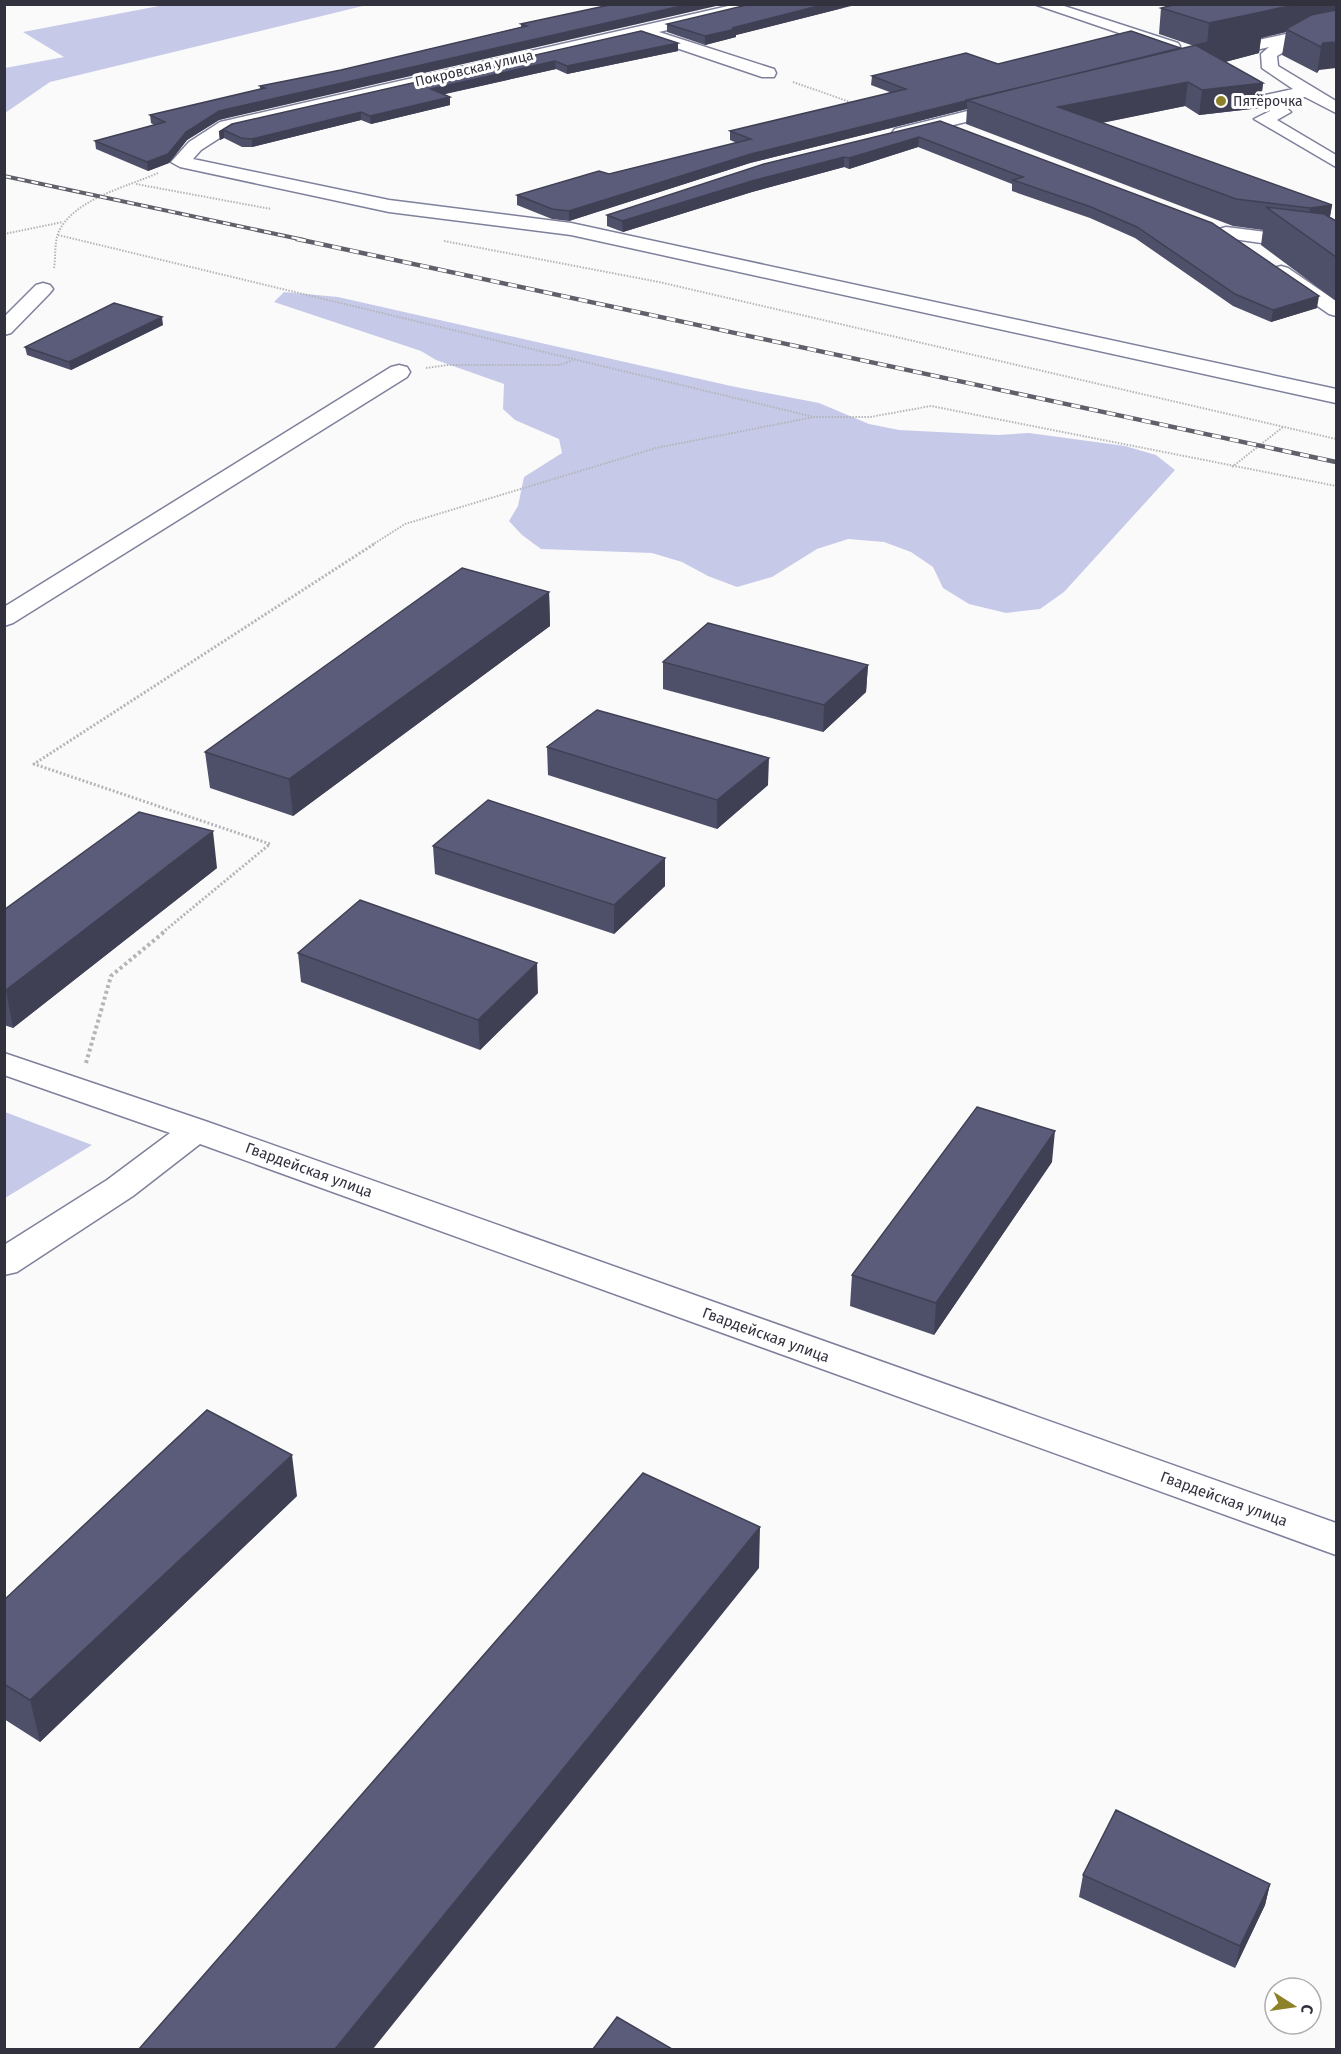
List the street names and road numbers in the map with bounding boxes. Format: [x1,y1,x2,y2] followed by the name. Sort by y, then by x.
[413,47,535,90] street label: Покровская улица
[243,1139,375,1201] street label: Гвардейская улица
[700,1304,832,1366] street label: Гвардейская улица
[1158,1468,1290,1530] street label: Гвардейская улица

